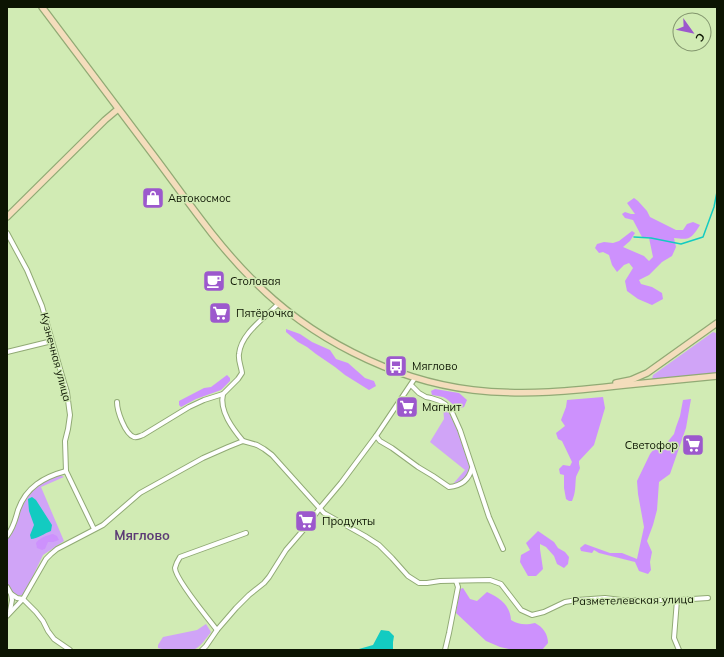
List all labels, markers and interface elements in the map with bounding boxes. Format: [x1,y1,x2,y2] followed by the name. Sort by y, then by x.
[672,12,712,52] north arrow
[692,30,708,45] text: С
[140,185,166,211] shop icon: Автокосмос
[168,191,231,205] place label: Автокосмос
[201,268,227,294] cafe icon: Столовая
[230,274,281,288] place label: Столовая
[207,300,233,326] supermarket icon: Пятёрочка
[236,306,293,320] place label: Пятёрочка
[37,311,75,403] street label: Кузнечная улица
[383,353,409,379] bus stop icon: Мяглово
[412,359,458,373] place label: Мяглово
[394,394,420,420] supermarket icon: Магнит
[422,400,461,414] place label: Магнит
[680,432,706,458] supermarket icon: Светофор
[625,438,678,452] place label: Светофор
[293,508,319,534] supermarket icon: Продукты
[322,514,375,528] place label: Продукты
[114,527,170,543] district label: Мяглово
[572,592,694,608] street label: Разметелевская улица

